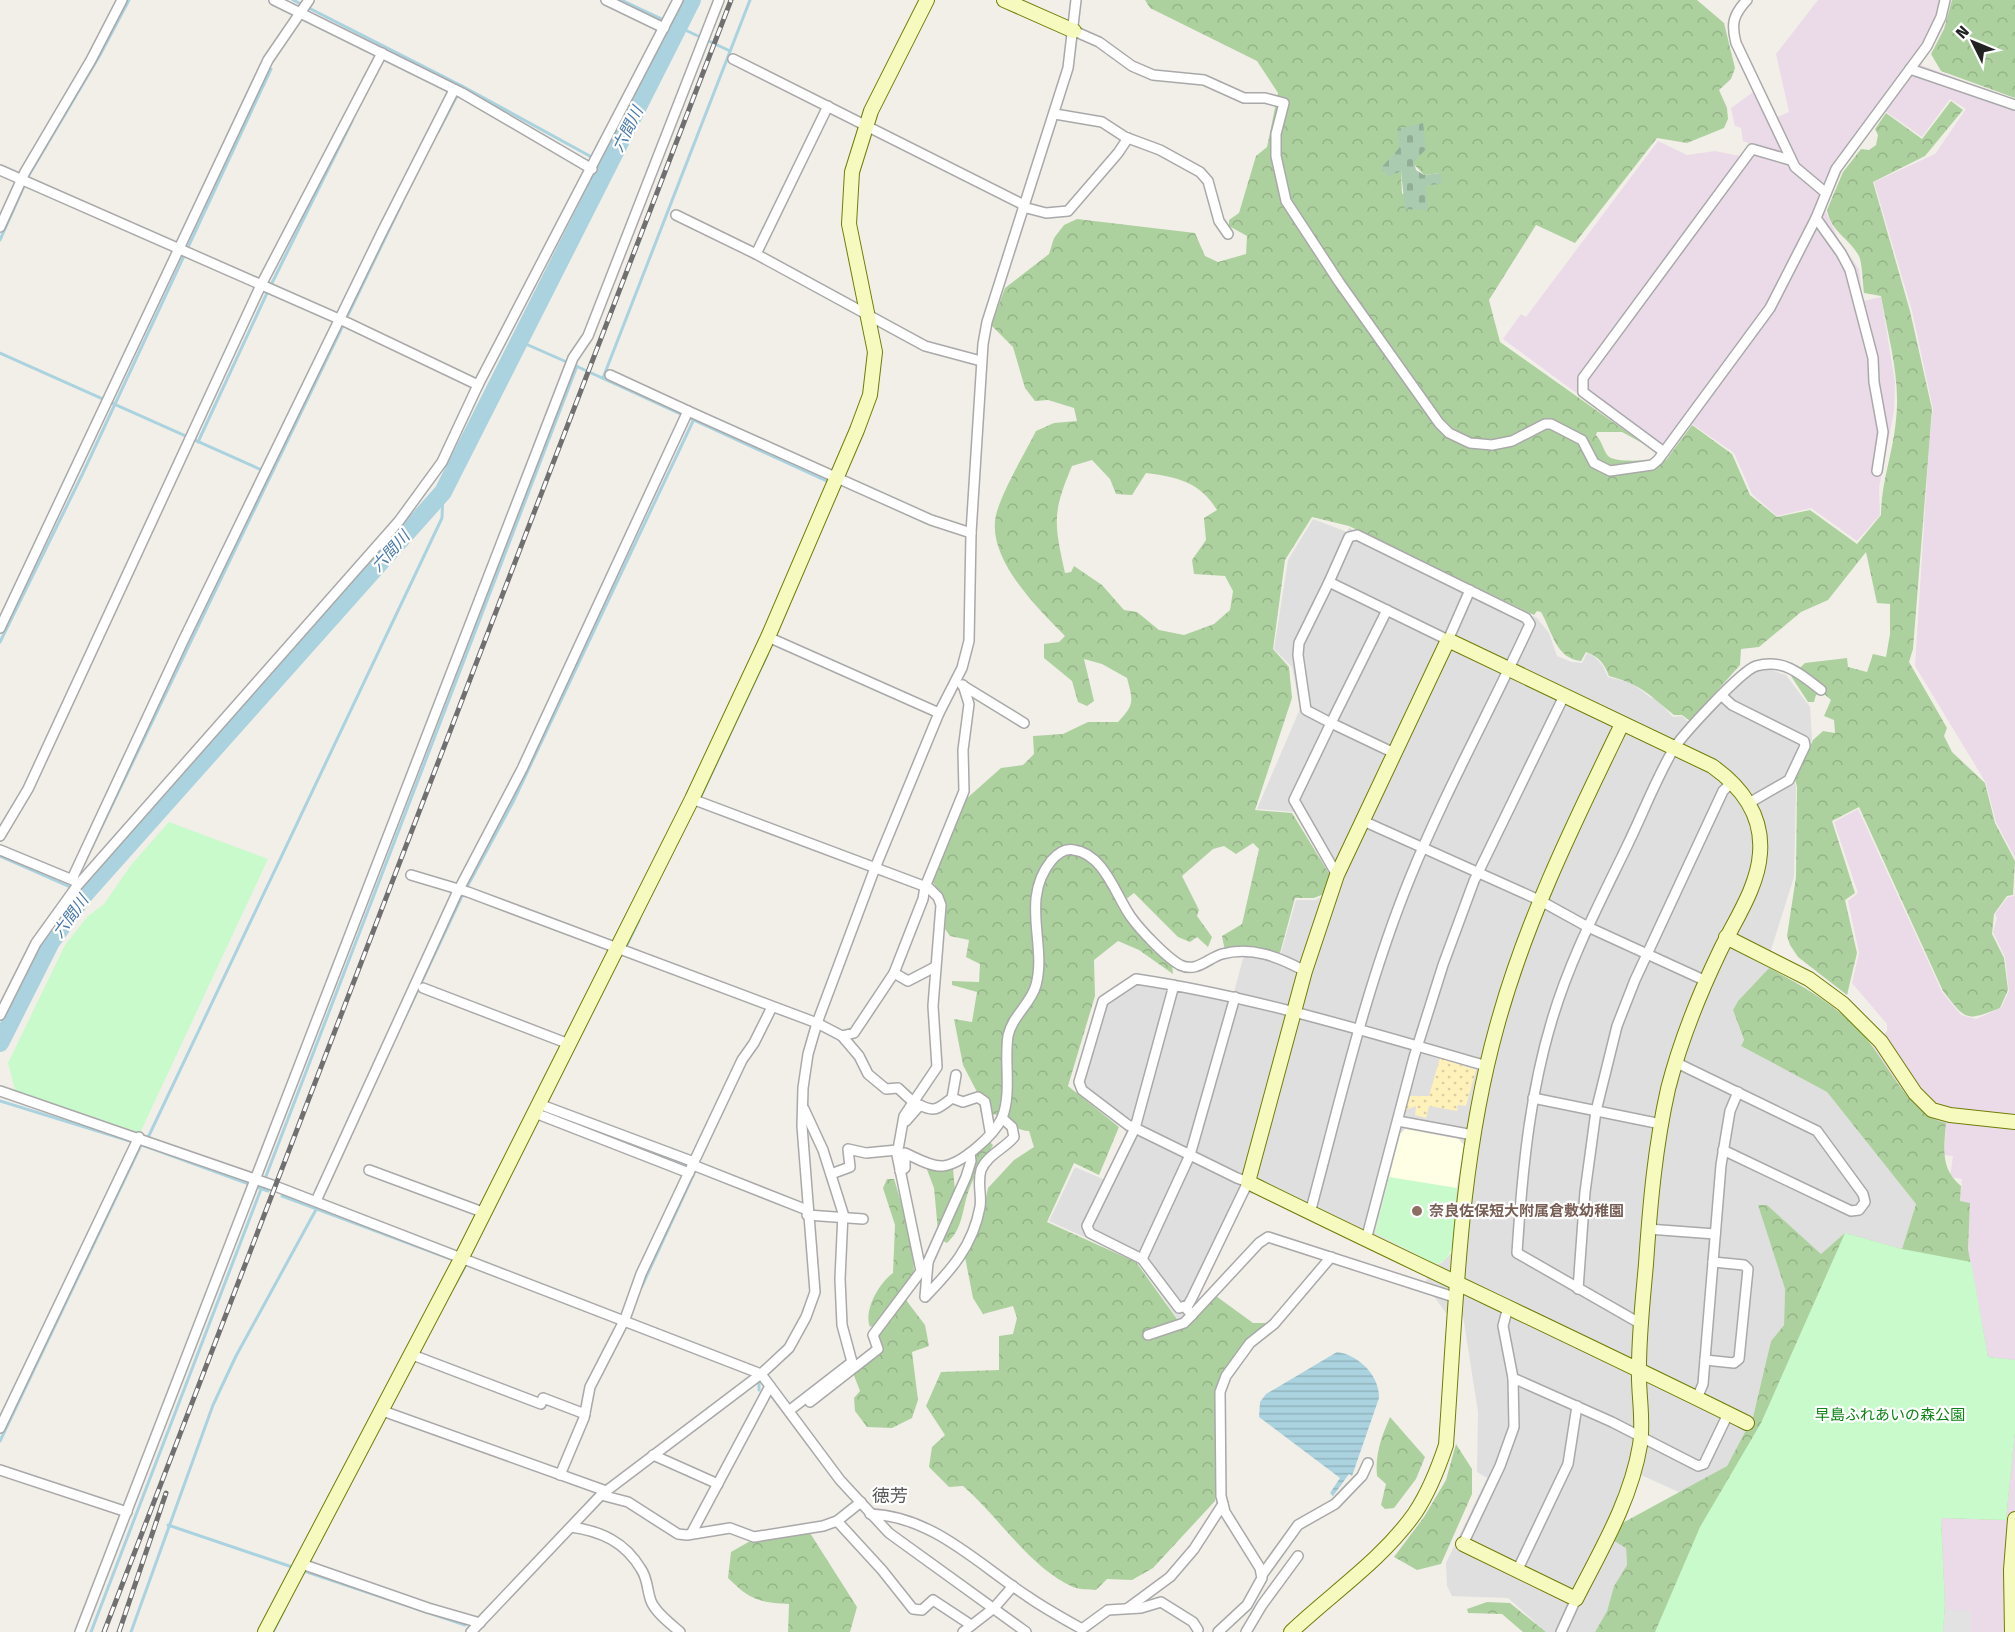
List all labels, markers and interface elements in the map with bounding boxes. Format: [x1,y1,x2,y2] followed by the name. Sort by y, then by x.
[1943,12,2003,72] north arrow
[1952,22,1973,42] text: N
[608,102,648,155] water label: 六間川
[367,526,415,576] water label: 六間川
[49,890,93,941] water label: 六間川
[1429,1202,1624,1220] place label: 奈良佐保短大附属倉敷幼稚園
[1410,1204,1424,1218] marker: 奈良佐保短大附属倉敷幼稚園
[1815,1406,1965,1424] park label: 早島ふれあいの森公園
[872,1485,908,1507] district label: 徳芳

